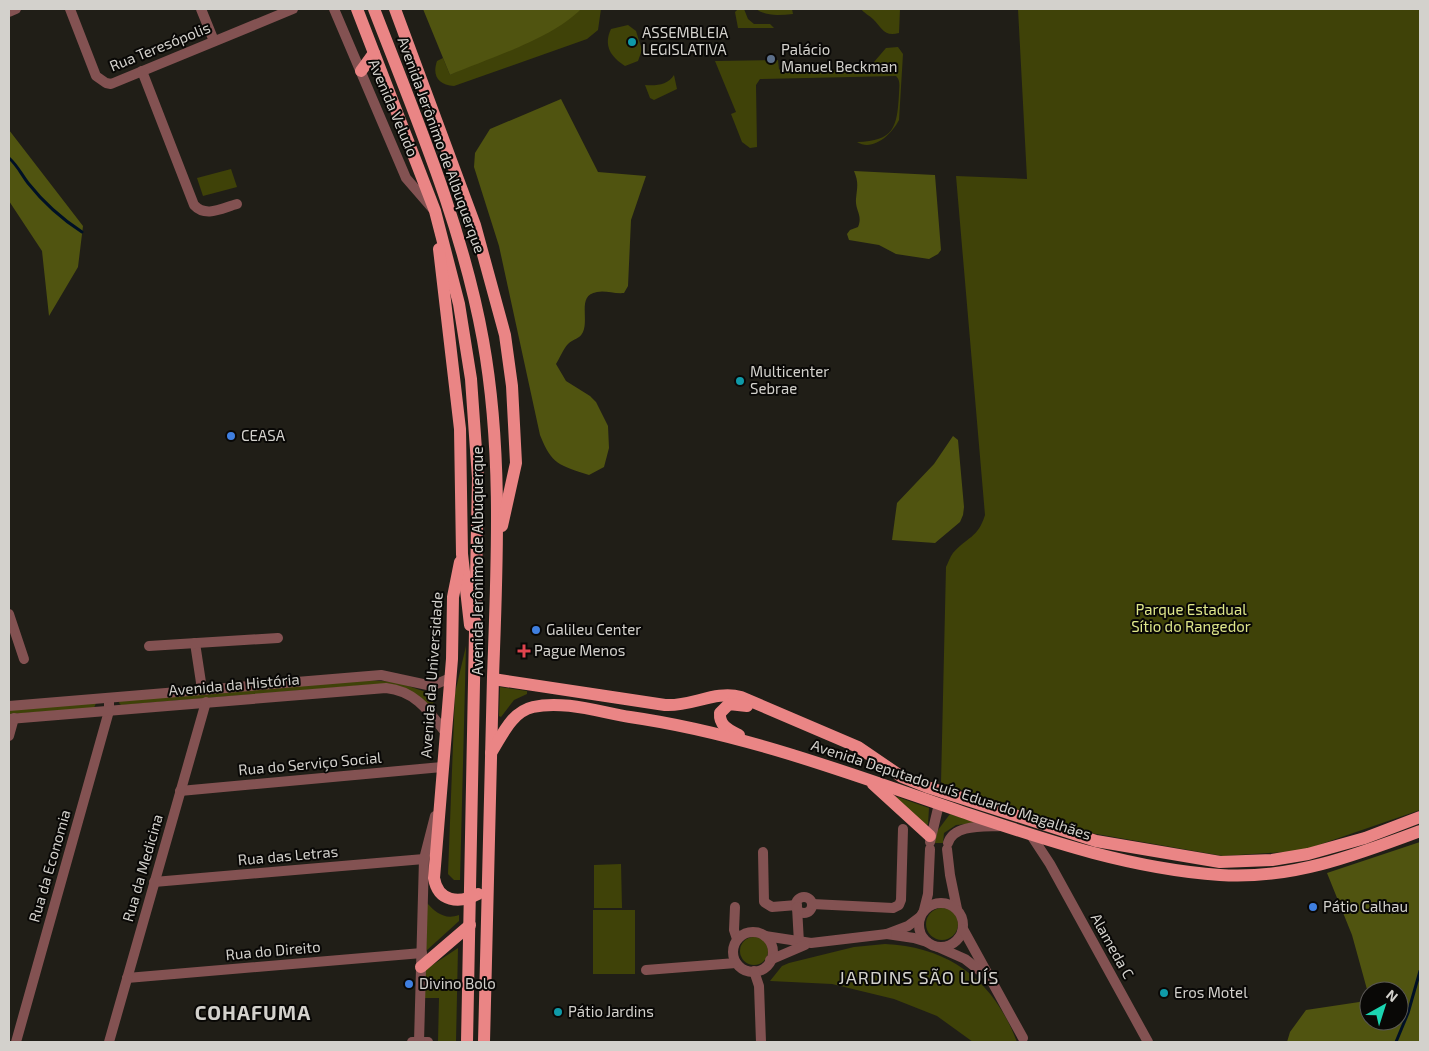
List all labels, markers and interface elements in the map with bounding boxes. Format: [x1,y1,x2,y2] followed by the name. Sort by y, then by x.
[107,18,213,74] street label: Rua Teresópolis
[642,23,729,58] place label: ASSEMBLEIA LEGISLATIVA
[394,34,490,255] street label: Avenida Jerônimo de Albuquerque
[626,36,638,48] marker: ASSEMBLEIA LEGISLATIVA
[781,40,898,75] place label: Palácio Manuel Beckman
[765,53,777,65] marker: Palácio Manuel Beckman
[365,56,423,159] street label: Avenida Veludo
[750,362,829,397] place label: Multicenter Sebrae
[734,375,746,387] marker: Multicenter Sebrae
[241,426,286,444] place label: CEASA
[225,430,237,442] marker: CEASA
[468,447,486,675] street label: Avenida Jerônimo de Albuquerque
[416,591,446,759] street label: Avenida da Universidade
[1131,600,1251,635] park label: Parque Estadual Sítio do Rangedor
[546,620,641,638] place label: Galileu Center
[530,624,542,636] marker: Galileu Center
[534,641,625,659] place label: Pague Menos
[518,645,530,657] marker: Pague Menos
[168,669,300,699] street label: Avenida da História
[809,735,1094,843] street label: Avenida Deputado Luís Eduardo Magalhães
[238,748,383,779] street label: Rua do Serviço Social
[24,807,74,924] street label: Rua da Economia
[118,812,166,924] street label: Rua da Medicina
[237,842,339,868] street label: Rua das Letras
[1323,897,1408,915] place label: Pátio Calhau
[1307,901,1319,913] marker: Pátio Calhau
[1088,910,1138,982] street label: Alameda C
[225,937,321,963] street label: Rua do Direito
[839,966,999,988] district label: JARDINS SÃO LUÍS
[419,974,496,992] place label: Divino Bolo
[403,978,415,990] marker: Divino Bolo
[1359,981,1409,1031] north arrow
[1174,983,1248,1001] place label: Eros Motel
[1383,986,1402,1005] text: N
[1158,987,1170,999] marker: Eros Motel
[195,1000,311,1024] district label: COHAFUMA
[568,1002,654,1020] place label: Pátio Jardins
[552,1006,564,1018] marker: Pátio Jardins

